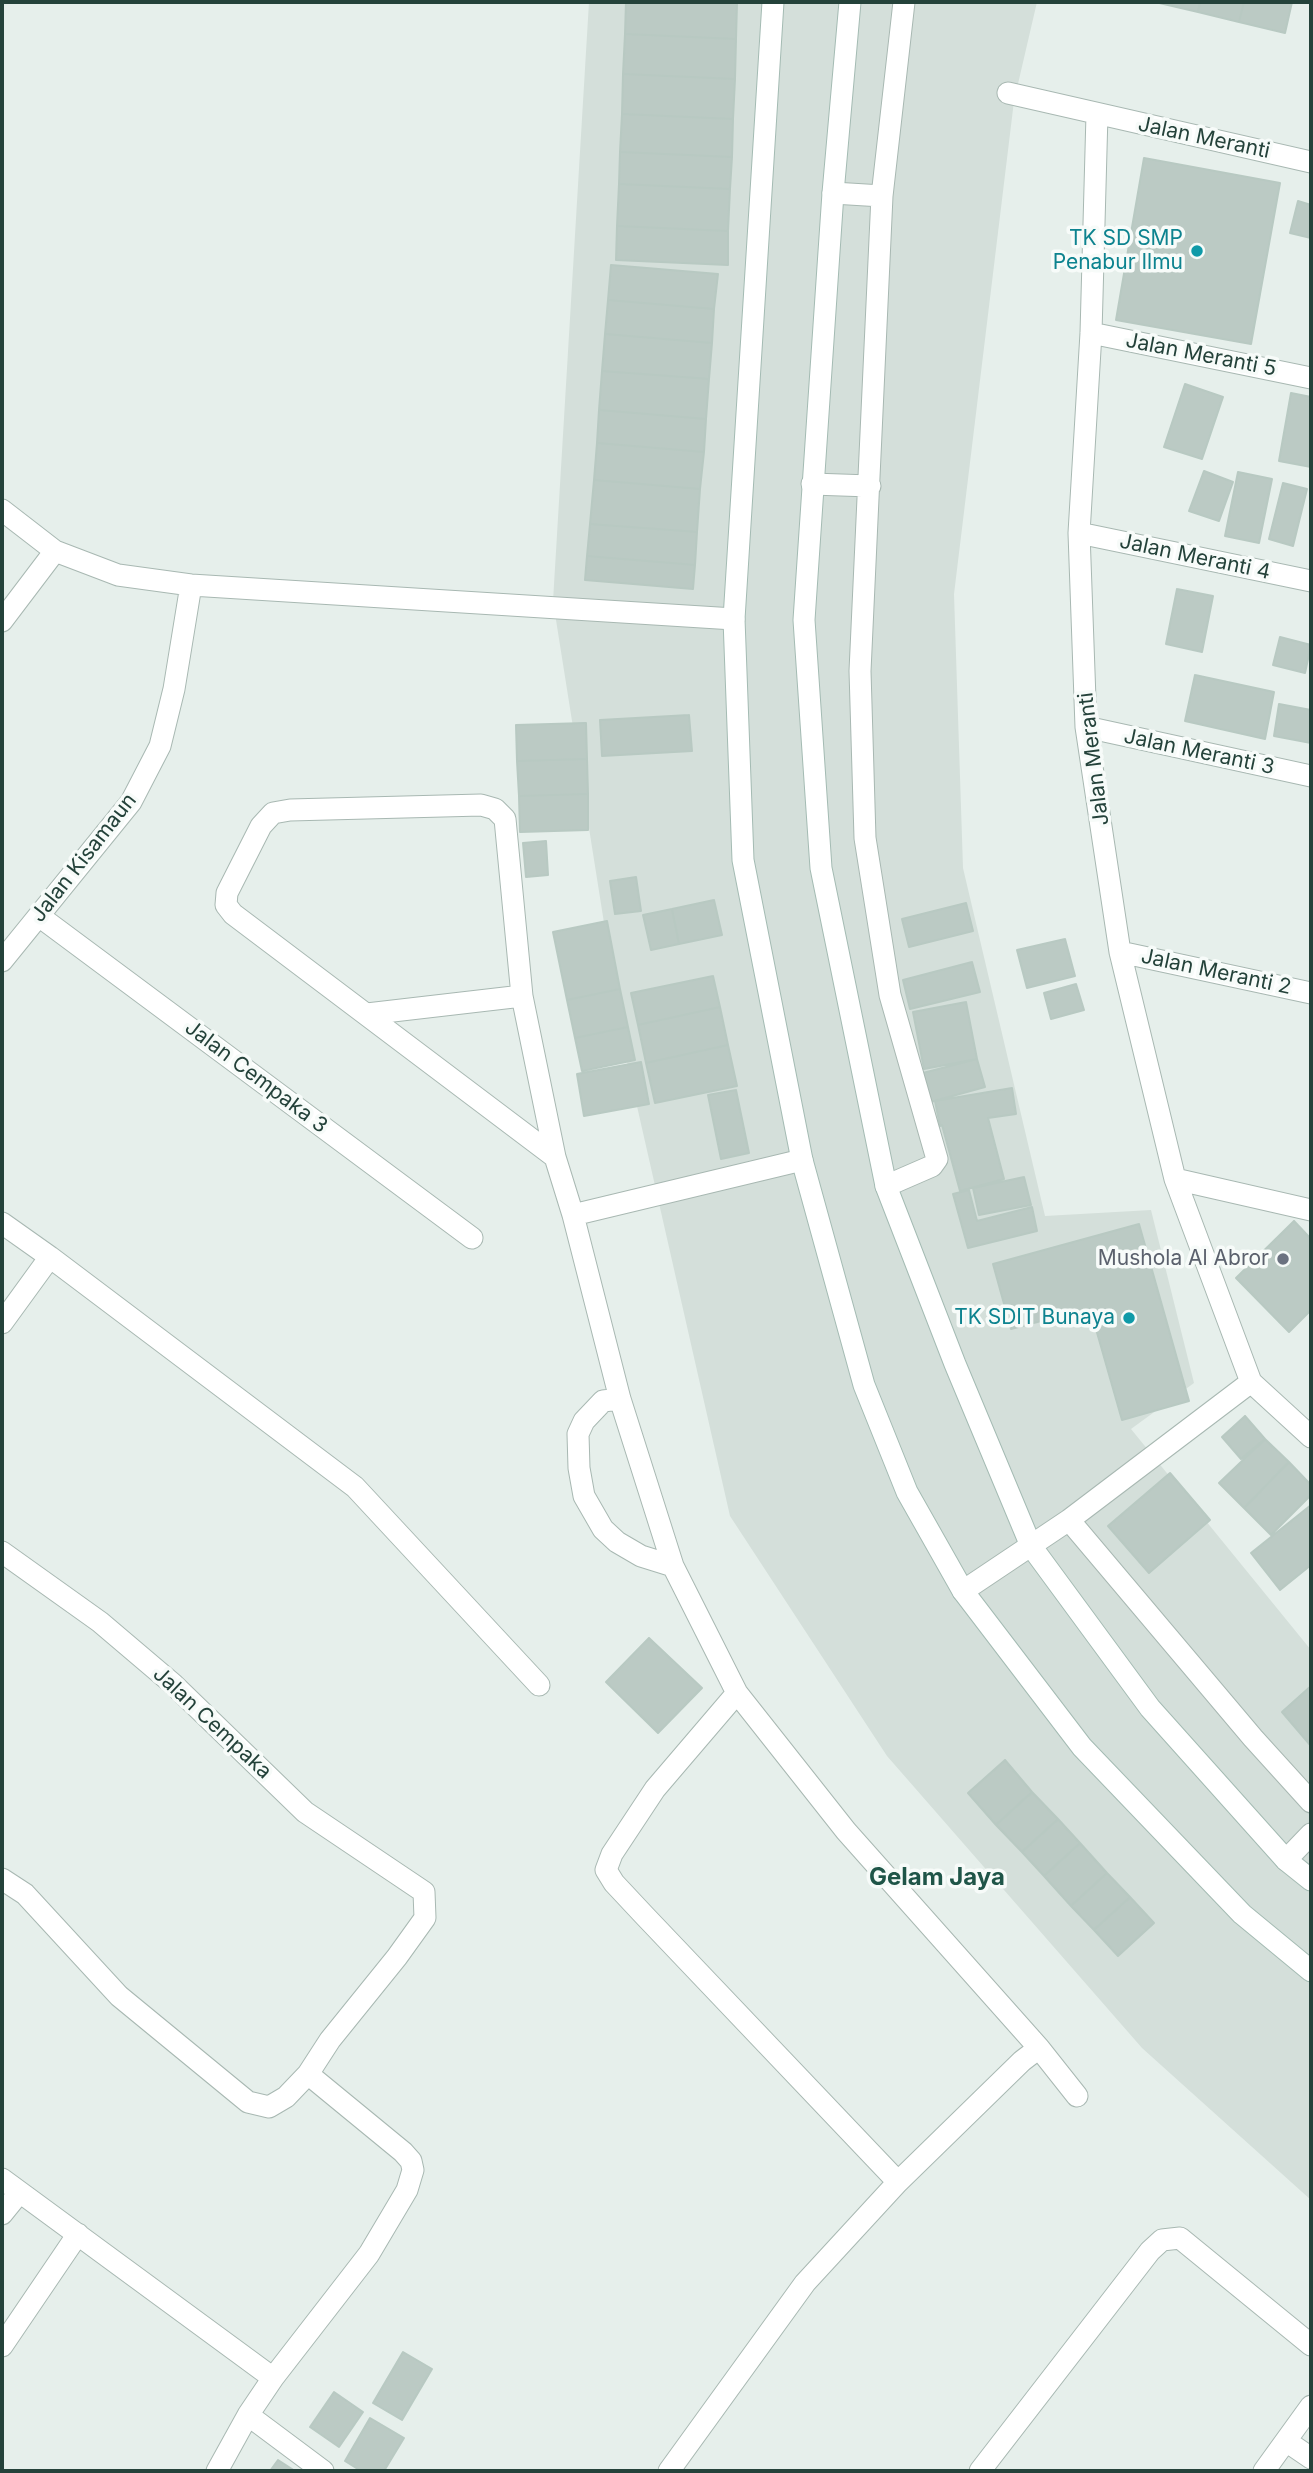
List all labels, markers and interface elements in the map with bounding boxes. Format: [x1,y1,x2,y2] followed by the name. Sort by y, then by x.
[1136,112,1272,164] street label: Jalan Meranti
[1053,226,1183,276] place label: TK SD SMP Penabur Ilmu
[1189,243,1205,259] marker: TK SD SMP Penabur Ilmu
[1124,328,1278,382] street label: Jalan Meranti 5
[1117,529,1273,585] street label: Jalan Meranti 4
[1073,691,1115,827] street label: Jalan Meranti
[1121,724,1277,780] street label: Jalan Meranti 3
[26,789,142,927] street label: Jalan Kisamaun
[1139,944,1293,1000] street label: Jalan Meranti 2
[180,1015,332,1139] street label: Jalan Cempaka 3
[1098,1246,1269,1272] place label: Mushola Al Abror
[1275,1251,1291,1267] marker: Mushola Al Abror
[954,1305,1115,1331] place label: TK SDIT Bunaya
[1121,1310,1137,1326] marker: TK SDIT Bunaya
[147,1662,277,1784] street label: Jalan Cempaka
[869,1864,1005,1892] district label: Gelam Jaya

